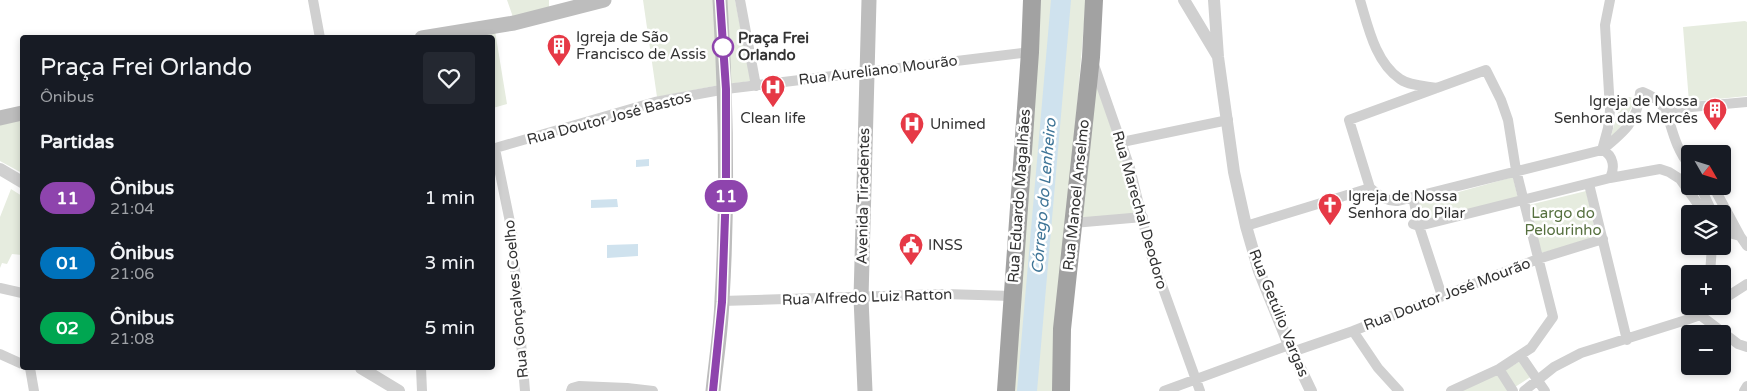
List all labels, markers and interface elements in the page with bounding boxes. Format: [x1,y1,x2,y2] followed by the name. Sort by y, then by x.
[576,28,706,63] place label: Igreja de São Francisco de Assis
[738,29,809,64] place label: Praça Frei Orlando
[546,33,572,67] building icon: Igreja de São Francisco de Assis
[712,36,734,58] marker: Praça Frei Orlando
[797,51,959,89] street label: Rua Aureliano Mourão
[423,52,475,104] button: heart
[40,53,252,82] text: Praça Frei Orlando
[760,74,786,108] hospital icon: Clean life
[40,87,94,107] text: Ônibus
[525,87,693,149] street label: Rua Doutor José Bastos
[1554,92,1698,127] place label: Igreja de Nossa Senhora das Mercês
[1702,97,1728,131] building icon: Igreja de Nossa Senhora das Mercês
[1004,108,1034,284] street label: Rua Eduardo Magalhães
[740,109,806,127] place label: Clean life
[899,111,925,145] hospital icon: Unimed
[930,115,986,133] place label: Unimed
[1027,116,1061,275] water label: Córrego do Lenheiro
[1059,118,1093,272] street label: Rua Manoel Anselmo
[853,127,873,265] street label: Avenida Tiradentes
[1109,129,1171,291] street label: Rua Marechal Deodoro
[40,131,114,153] text: Partidas
[1681,145,1731,195] north arrow
[1681,145,1731,375] map controls
[110,177,174,199] text: Ônibus
[704,180,748,212] line badge: 11
[715,185,737,207] text: 11
[56,187,79,209] text: 11
[424,187,475,209] text: 1 min
[1348,187,1466,222] place label: Igreja de Nossa Senhora do Pilar
[1317,192,1343,226] church icon: Igreja de Nossa Senhora do Pilar
[110,199,154,219] text: 21:04
[1524,204,1602,239] park label: Largo do Pelourinho
[1681,205,1731,255] button: layers
[500,219,532,379] street label: Rua Gonçalves Coelho
[898,232,924,266] public building icon: INSS
[928,236,963,254] place label: INSS
[110,242,174,264] text: Ônibus
[1245,247,1313,379] street label: Rua Getúlio Vargas
[56,252,79,274] text: 01
[424,252,475,274] text: 3 min
[1361,254,1533,334] street label: Rua Doutor José Mourão
[110,264,154,284] text: 21:06
[1681,265,1731,315] button: +
[781,285,953,309] street label: Rua Alfredo Luiz Ratton
[110,307,174,329] text: Ônibus
[56,317,79,339] text: 02
[424,317,475,339] text: 5 min
[1681,325,1731,375] button: −
[110,329,154,349] text: 21:08

